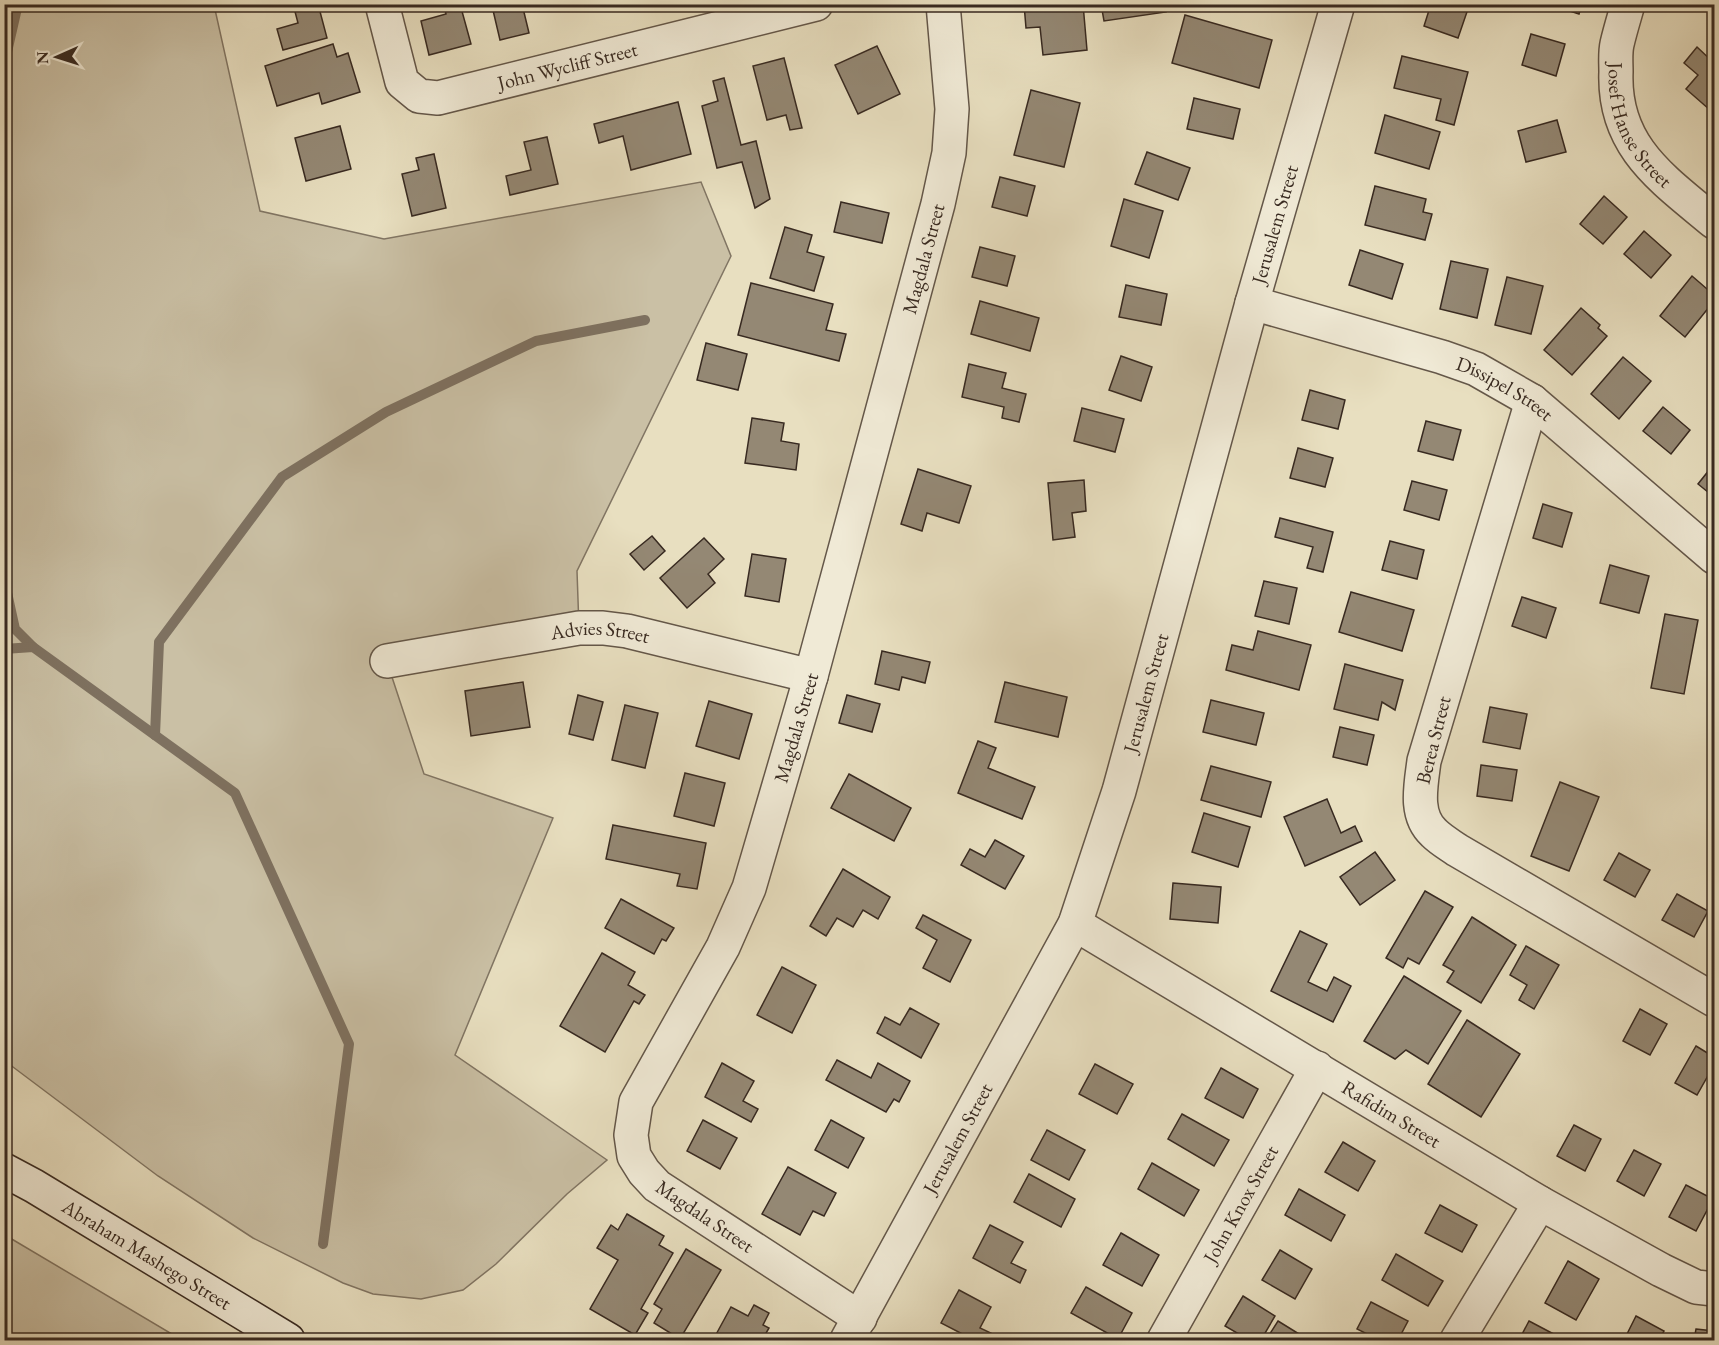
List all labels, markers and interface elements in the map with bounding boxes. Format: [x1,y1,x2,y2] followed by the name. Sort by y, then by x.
[27,27,87,87] north arrow
[493,36,641,96] street label: John Wycliff Street
[32,51,53,65] text: N
[1603,60,1678,194] street label: Josef Hanse Street
[1245,161,1304,289] street label: Jerusalem Street
[896,200,951,317] street label: Magdala Street
[1453,350,1559,427] street label: Dissipel Street
[547,614,653,649] street label: Advies Street
[1117,630,1175,757] street label: Jerusalem Street
[768,669,824,786] street label: Magdala Street
[1410,693,1457,787] street label: Berea Street
[1337,1074,1446,1154] street label: Rafidim Street
[916,1078,999,1200] street label: Jerusalem Street
[1196,1140,1284,1269] street label: John Knox Street
[651,1174,760,1259] street label: Magdala Street
[57,1193,237,1316] street label: Abraham Mashego Street

